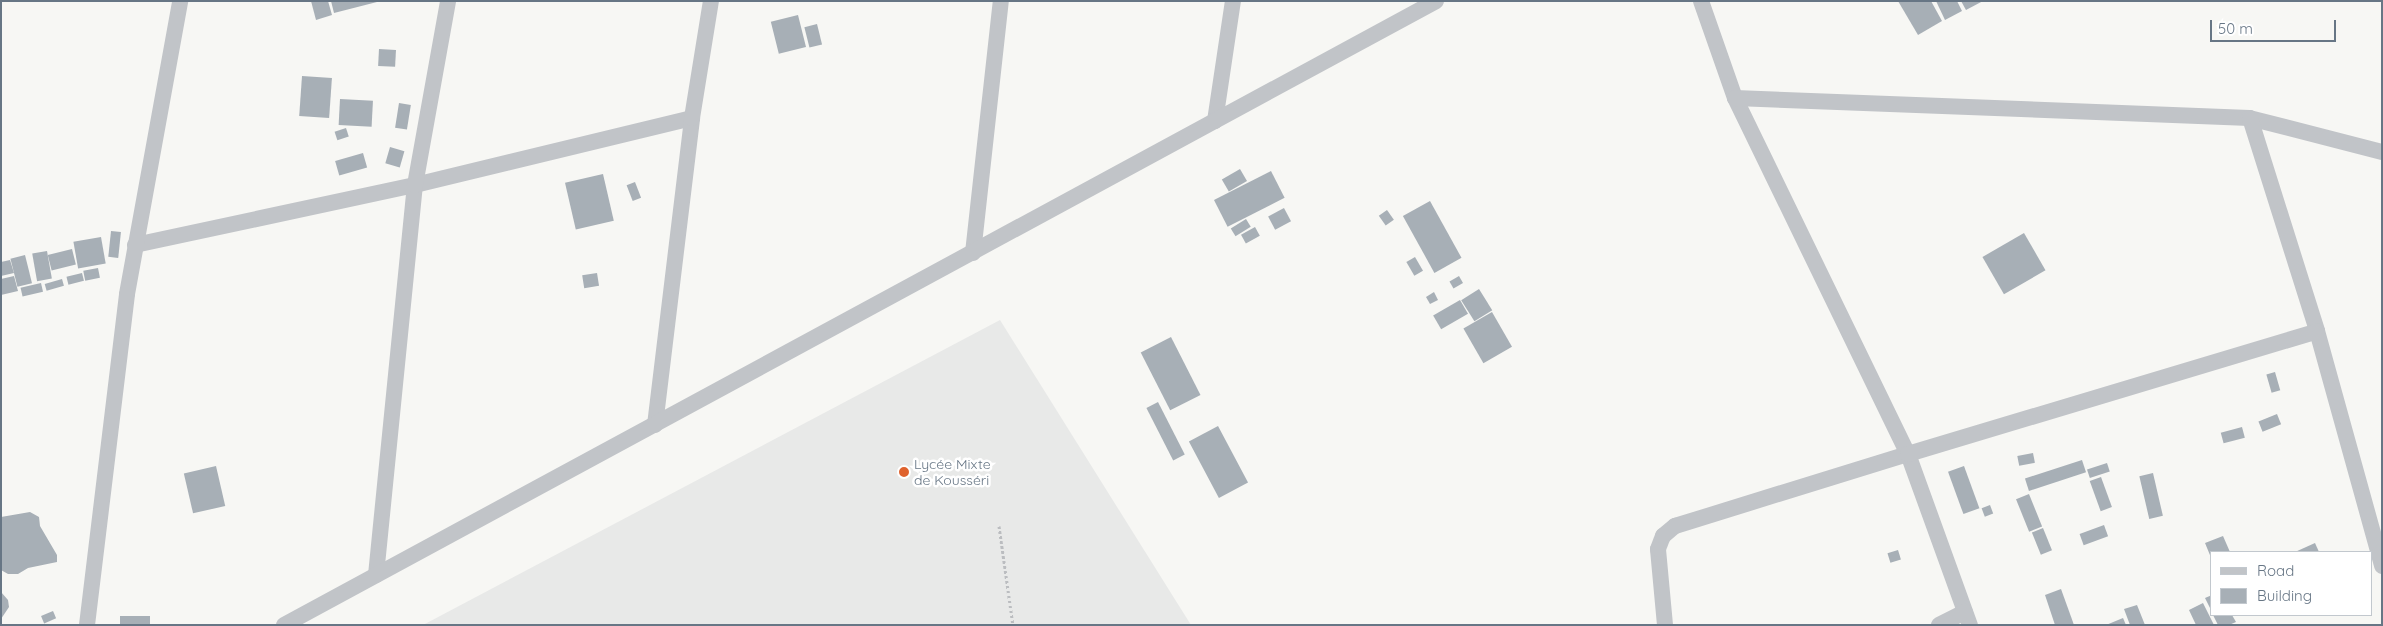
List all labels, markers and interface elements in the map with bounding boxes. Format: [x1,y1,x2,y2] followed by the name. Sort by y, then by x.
[2213,10,2339,42] scale bar
[2218,19,2253,38] text: 50 m
[914,456,991,488] place label: Lycée Mixte de Kousséri
[898,466,910,478] marker: Lycée Mixte de Kousséri
[2210,551,2373,616] legend
[2257,561,2294,580] text: Road
[2257,586,2312,605] text: Building

